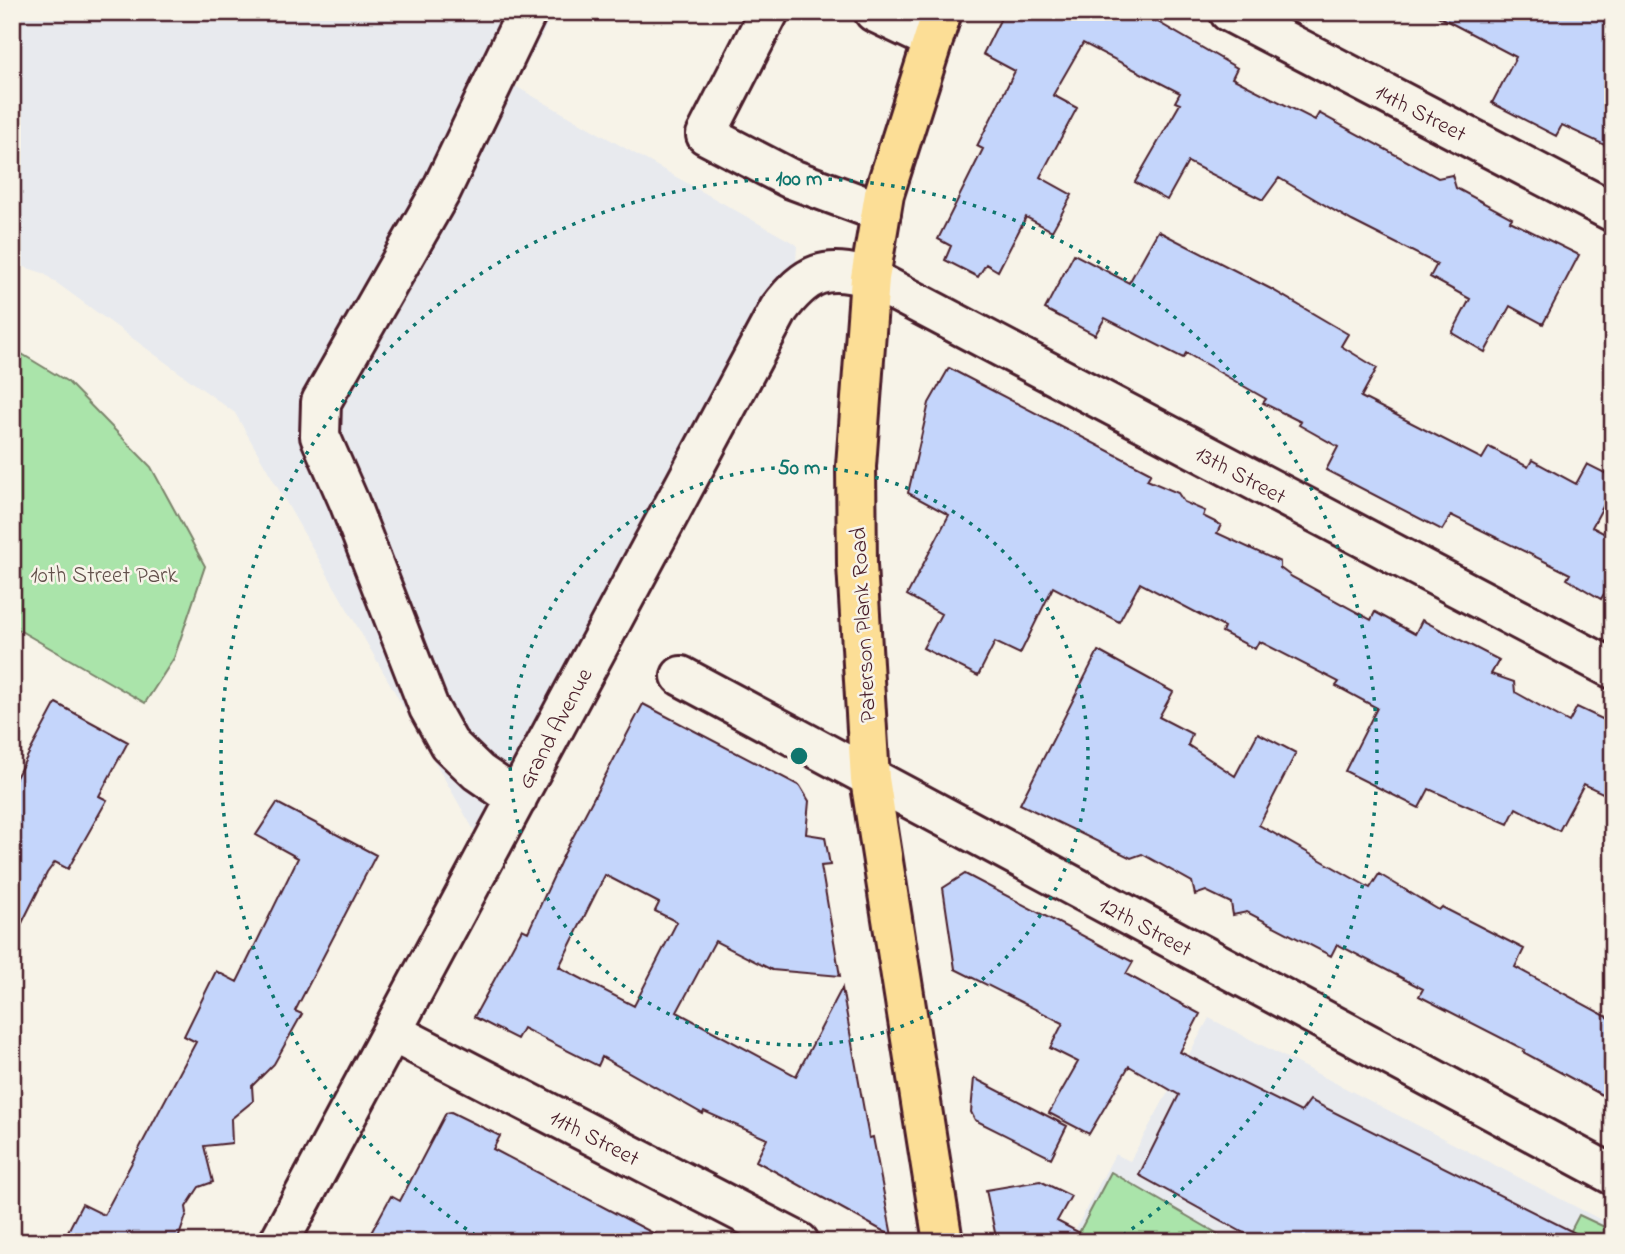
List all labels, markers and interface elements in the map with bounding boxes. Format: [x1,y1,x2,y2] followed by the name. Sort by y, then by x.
[1368,77,1472,152] street label: 14th Street
[776,165,822,195] text: 100 m
[1188,438,1292,514] street label: 13th Street
[778,454,820,484] text: 50 m
[843,526,886,723] street label: Paterson Plank Road
[31,560,178,593] park label: 10th Street Park
[510,662,602,796] street label: Grand Avenue
[787,744,811,768] centre of rings
[1092,890,1197,967] street label: 12th Street
[543,1103,645,1176] street label: 11th Street

